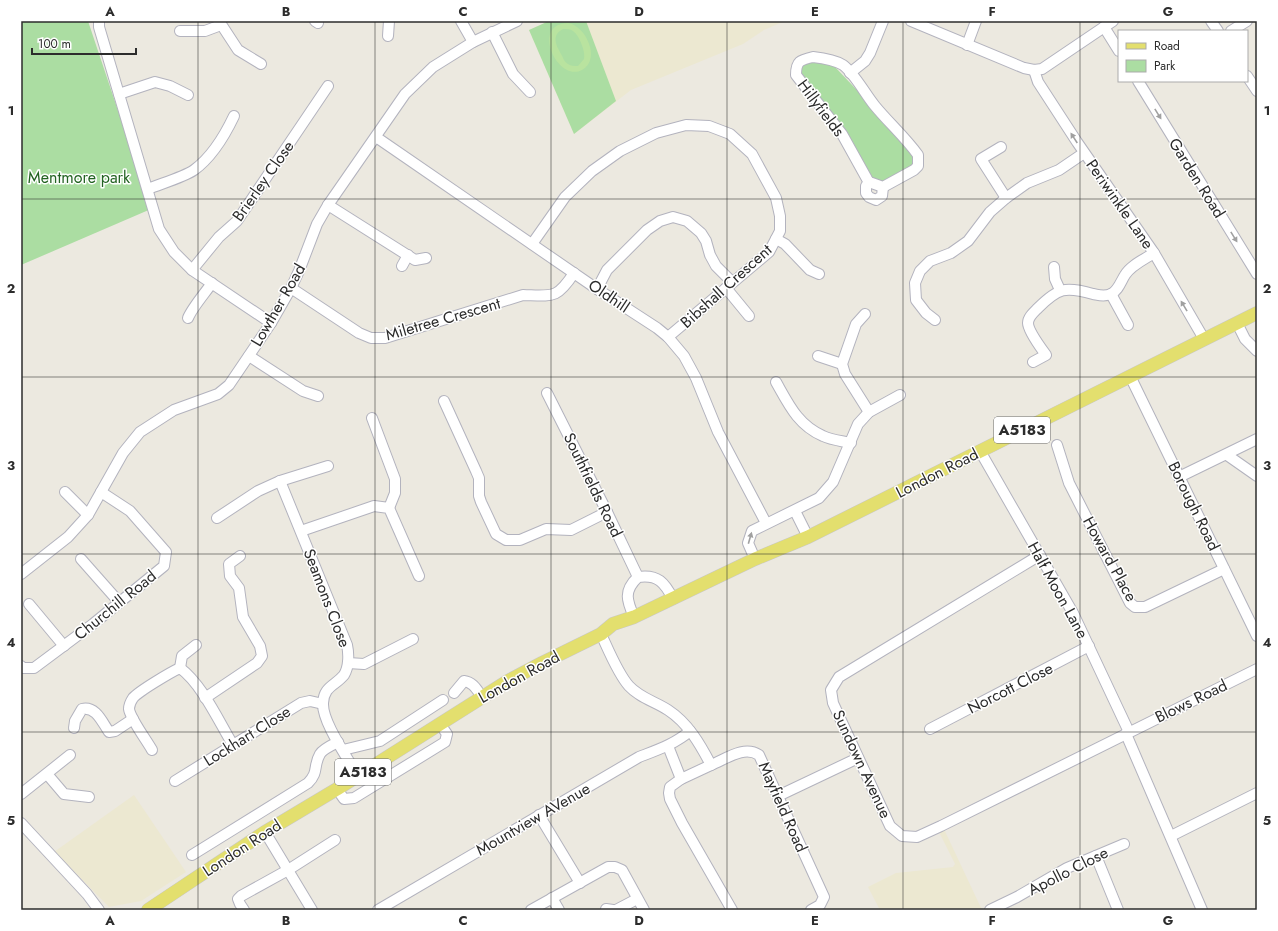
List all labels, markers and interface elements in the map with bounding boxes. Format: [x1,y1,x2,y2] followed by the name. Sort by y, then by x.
[104,2,115,21] text: A
[282,2,291,21] text: B
[458,2,468,21] text: C
[634,2,644,21] text: D
[811,2,819,21] text: E
[988,2,996,21] text: F
[1163,2,1174,21] text: G
[32,30,136,56] scale bar
[1118,30,1248,82] legend
[38,35,71,53] text: 100 m
[1154,37,1180,55] text: Road
[1154,57,1176,75] text: Park
[792,75,850,141] street label: Hillyfields
[8,101,14,120] text: 1
[1264,101,1270,120] text: 1
[1154,109,1162,119] one-way arrow
[1070,133,1078,144] one-way arrow
[1163,133,1231,223] street label: Garden Road
[227,136,299,226] street label: Brierley Close
[1080,154,1160,254] street label: Periwinkle Lane
[28,166,131,189] park label: Mentmore park
[1230,232,1238,242] one-way arrow
[675,239,777,333] street label: Bibshall Crescent
[245,259,311,351] street label: Lowther Road
[584,274,634,318] street label: Oldhill
[7,279,15,298] text: 2
[1263,279,1271,298] text: 2
[383,292,503,346] street label: Miletree Crescent
[1180,300,1187,312] one-way arrow
[994,417,1050,443] road number: A5183
[558,429,628,541] street label: Southfields Road
[892,442,982,504] street label: London Road
[7,456,15,475] text: 3
[1263,456,1271,475] text: 3
[1162,457,1226,555] street label: Borough Road
[1077,512,1143,606] street label: Howard Place
[747,531,753,543] one-way arrow
[1022,537,1094,643] street label: Half Moon Lane
[298,546,356,650] street label: Seamons Close
[69,565,161,645] street label: Churchill Road
[6,633,16,652] text: 4
[1262,633,1272,652] text: 4
[474,645,564,709] street label: London Road
[963,657,1057,719] street label: Norcott Close
[1151,674,1231,728] street label: Blows Road
[199,700,295,772] street label: Lockhart Close
[827,706,897,822] street label: Sundown Avenue
[753,758,813,856] street label: Mayfield Road
[335,759,391,785] road number: A5183
[471,777,595,861] street label: Mountview AVenue
[7,811,15,830] text: 5
[1263,811,1271,830] text: 5
[198,814,286,882] street label: London Road
[1024,841,1112,901] street label: Apollo Close
[104,911,115,930] text: A
[282,911,291,930] text: B
[458,911,468,930] text: C
[634,911,644,930] text: D
[811,911,819,930] text: E
[988,911,996,930] text: F
[1163,911,1174,930] text: G

